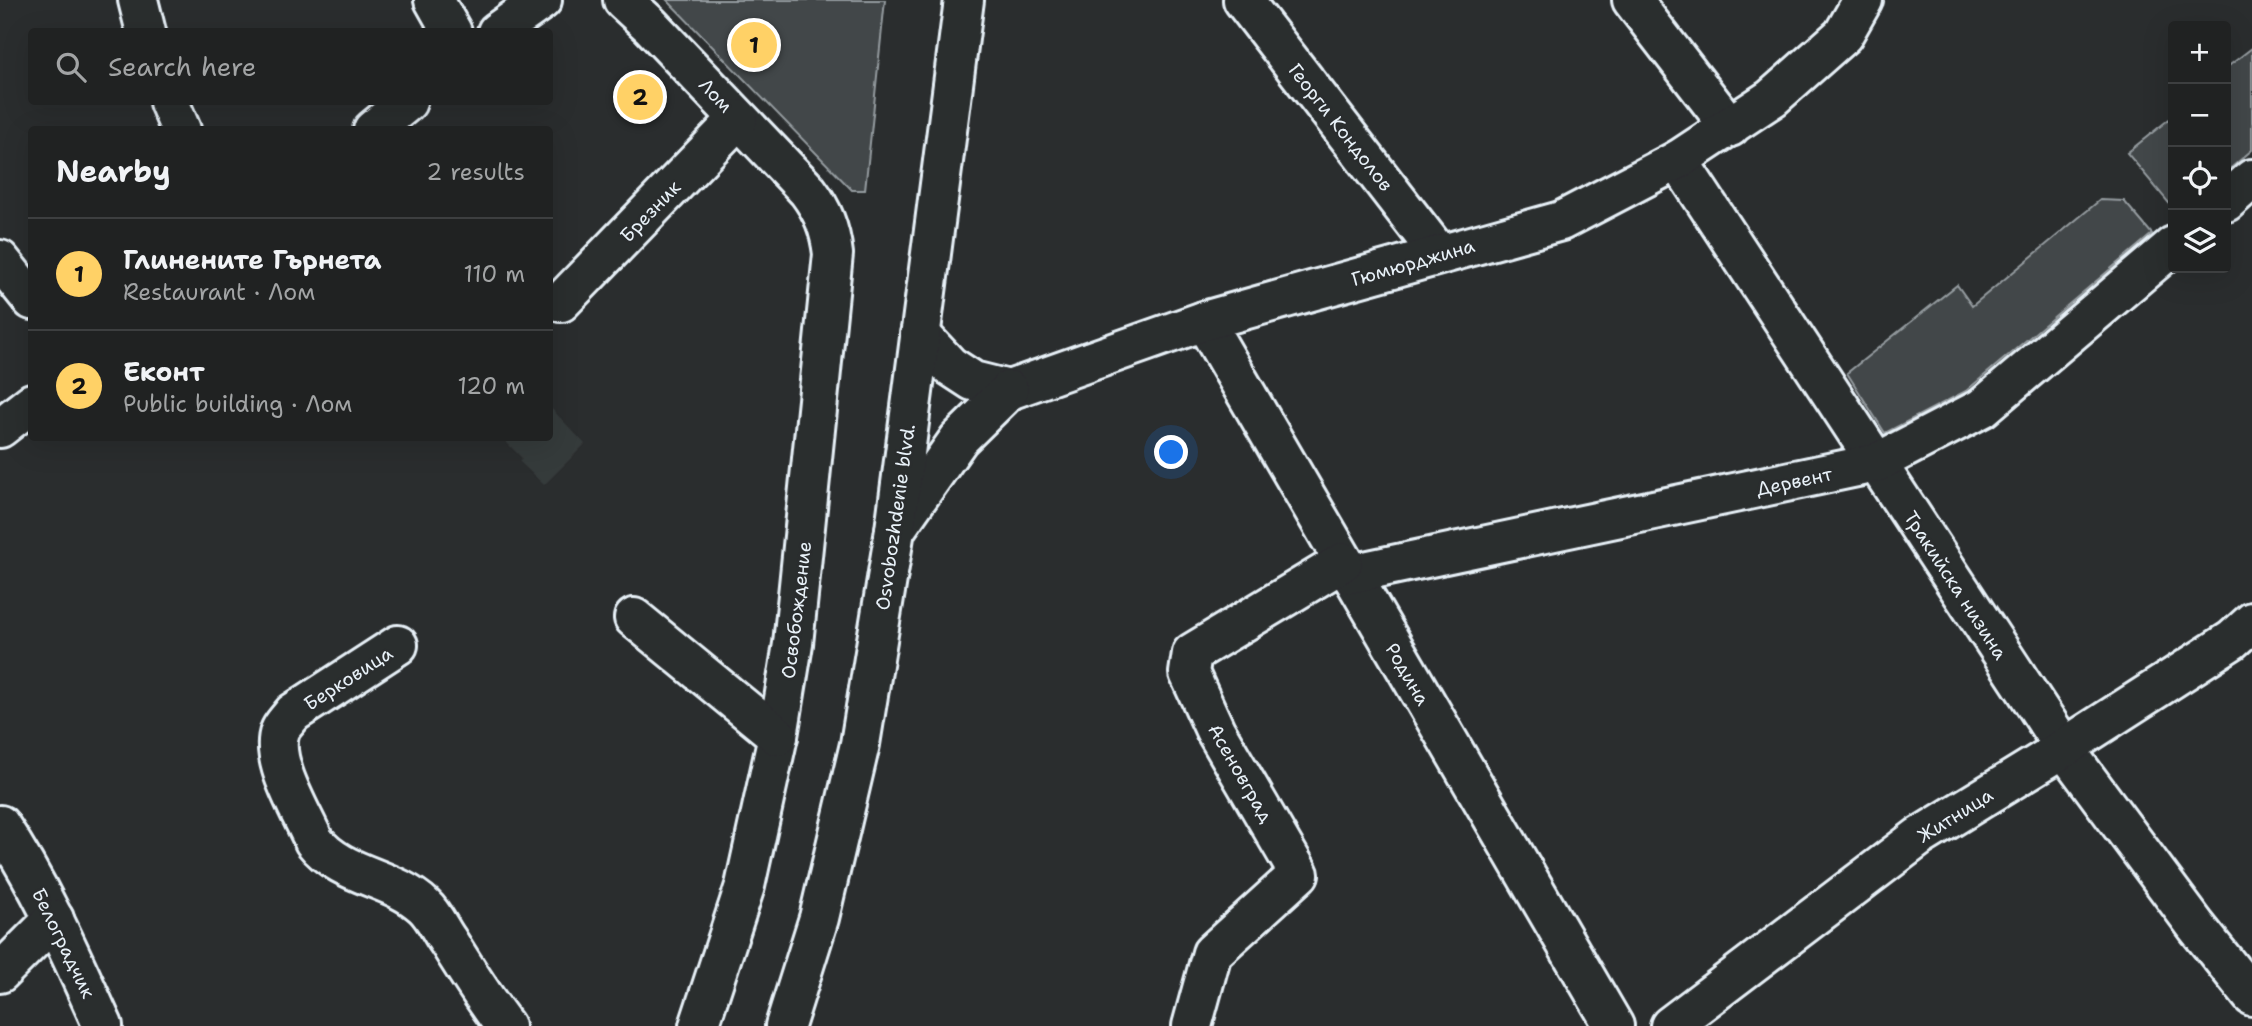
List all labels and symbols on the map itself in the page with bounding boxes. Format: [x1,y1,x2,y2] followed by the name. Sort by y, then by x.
[731,19,777,71] pin: 1
[1283,58,1398,196] street label: Георги Кондолов
[617,71,663,123] pin: 2
[693,73,738,118] street label: Лом
[615,175,686,248] street label: Брезник
[1349,233,1478,292] street label: Гюмюрджина
[870,422,921,612] street label: Osvobozhdenie blvd.
[1154,435,1188,469] your location
[1754,461,1835,502] street label: Дервент
[1898,506,2013,664] street label: Тракийска низина
[776,540,817,680] street label: Освобождение
[1380,638,1436,710] street label: Родина
[299,640,397,716] street label: Берковица
[1202,719,1279,827] street label: Асеновград
[1913,782,1998,848] street label: Житница
[26,884,101,1002] street label: Белоградчик

